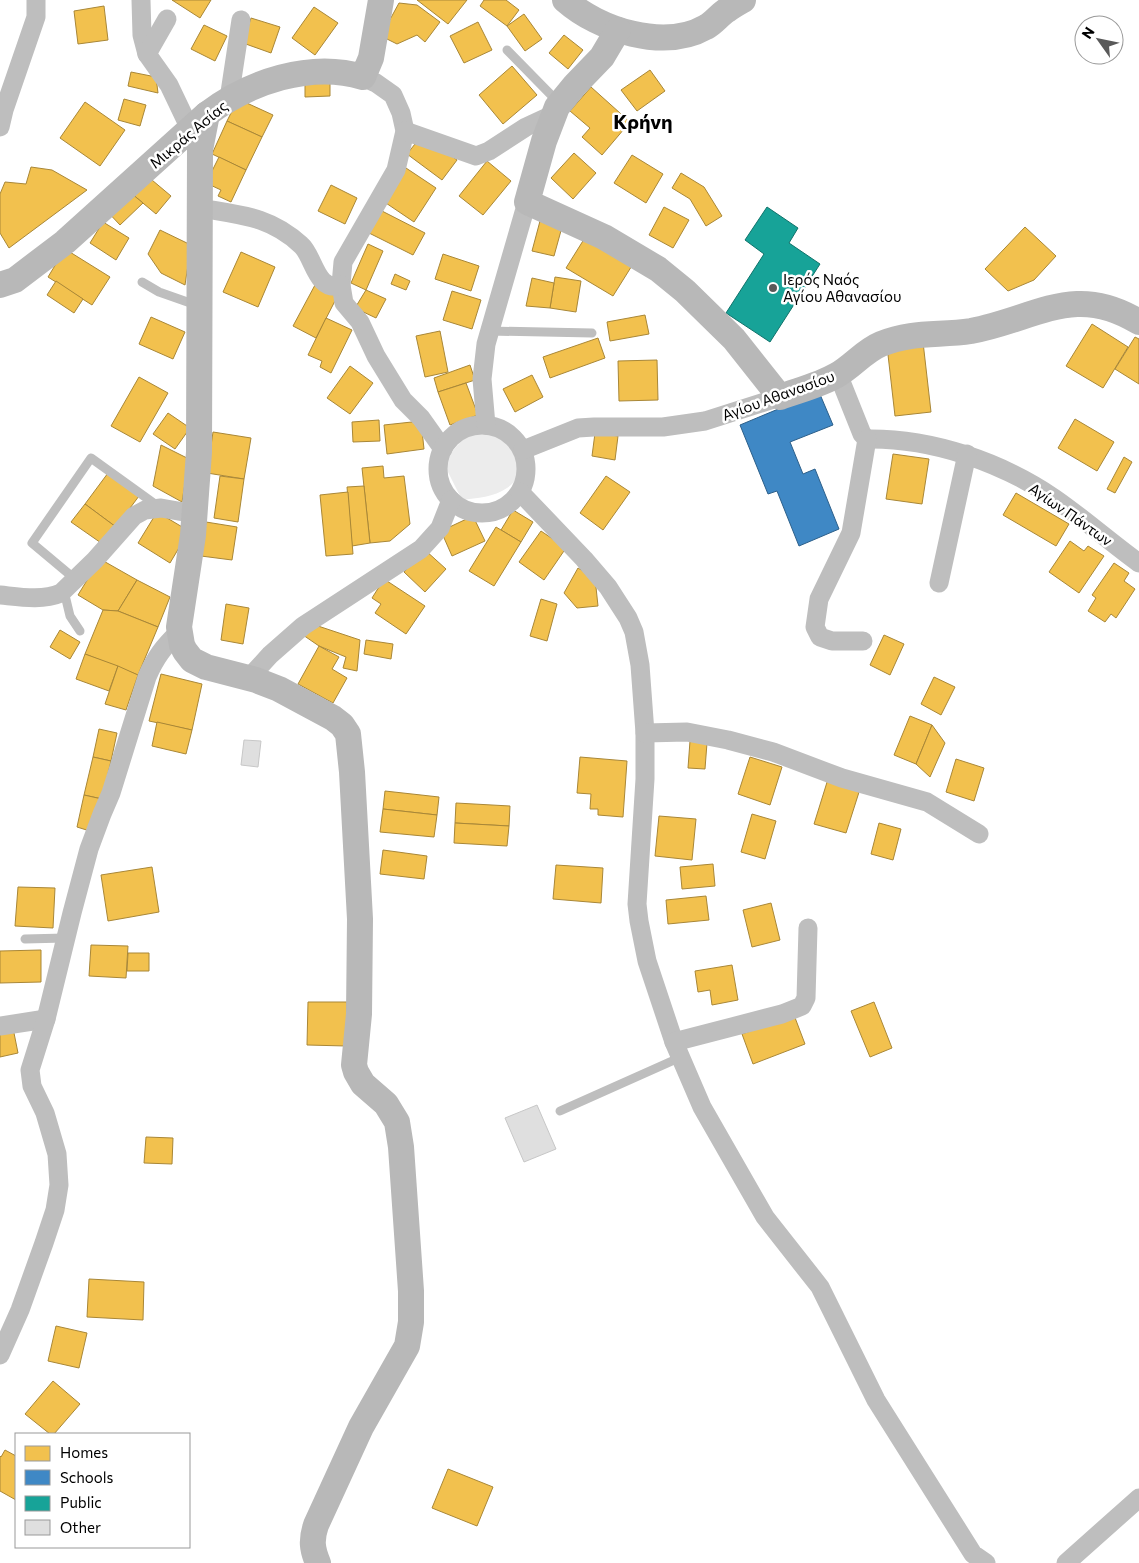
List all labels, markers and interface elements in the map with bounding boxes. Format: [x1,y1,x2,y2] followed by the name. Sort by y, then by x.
[1074,15,1124,65] north arrow
[1078,24,1098,42] text: N
[145,96,231,172] street label: Μικράς Ασίας
[613,109,673,133] district label: Κρήνη
[783,270,901,305] place label: Ιερός Ναός Αγίου Αθανασίου
[767,282,779,294] marker: Ιερός Ναός Αγίου Αθανασίου
[719,366,837,424] street label: Αγίου Αθανασίου
[1026,479,1117,550] street label: Αγίων Πάντων
[15,1433,190,1548] legend
[60,1443,108,1461] text: Homes
[60,1468,114,1486] text: Schools
[60,1493,102,1511] text: Public
[60,1518,101,1536] text: Other

